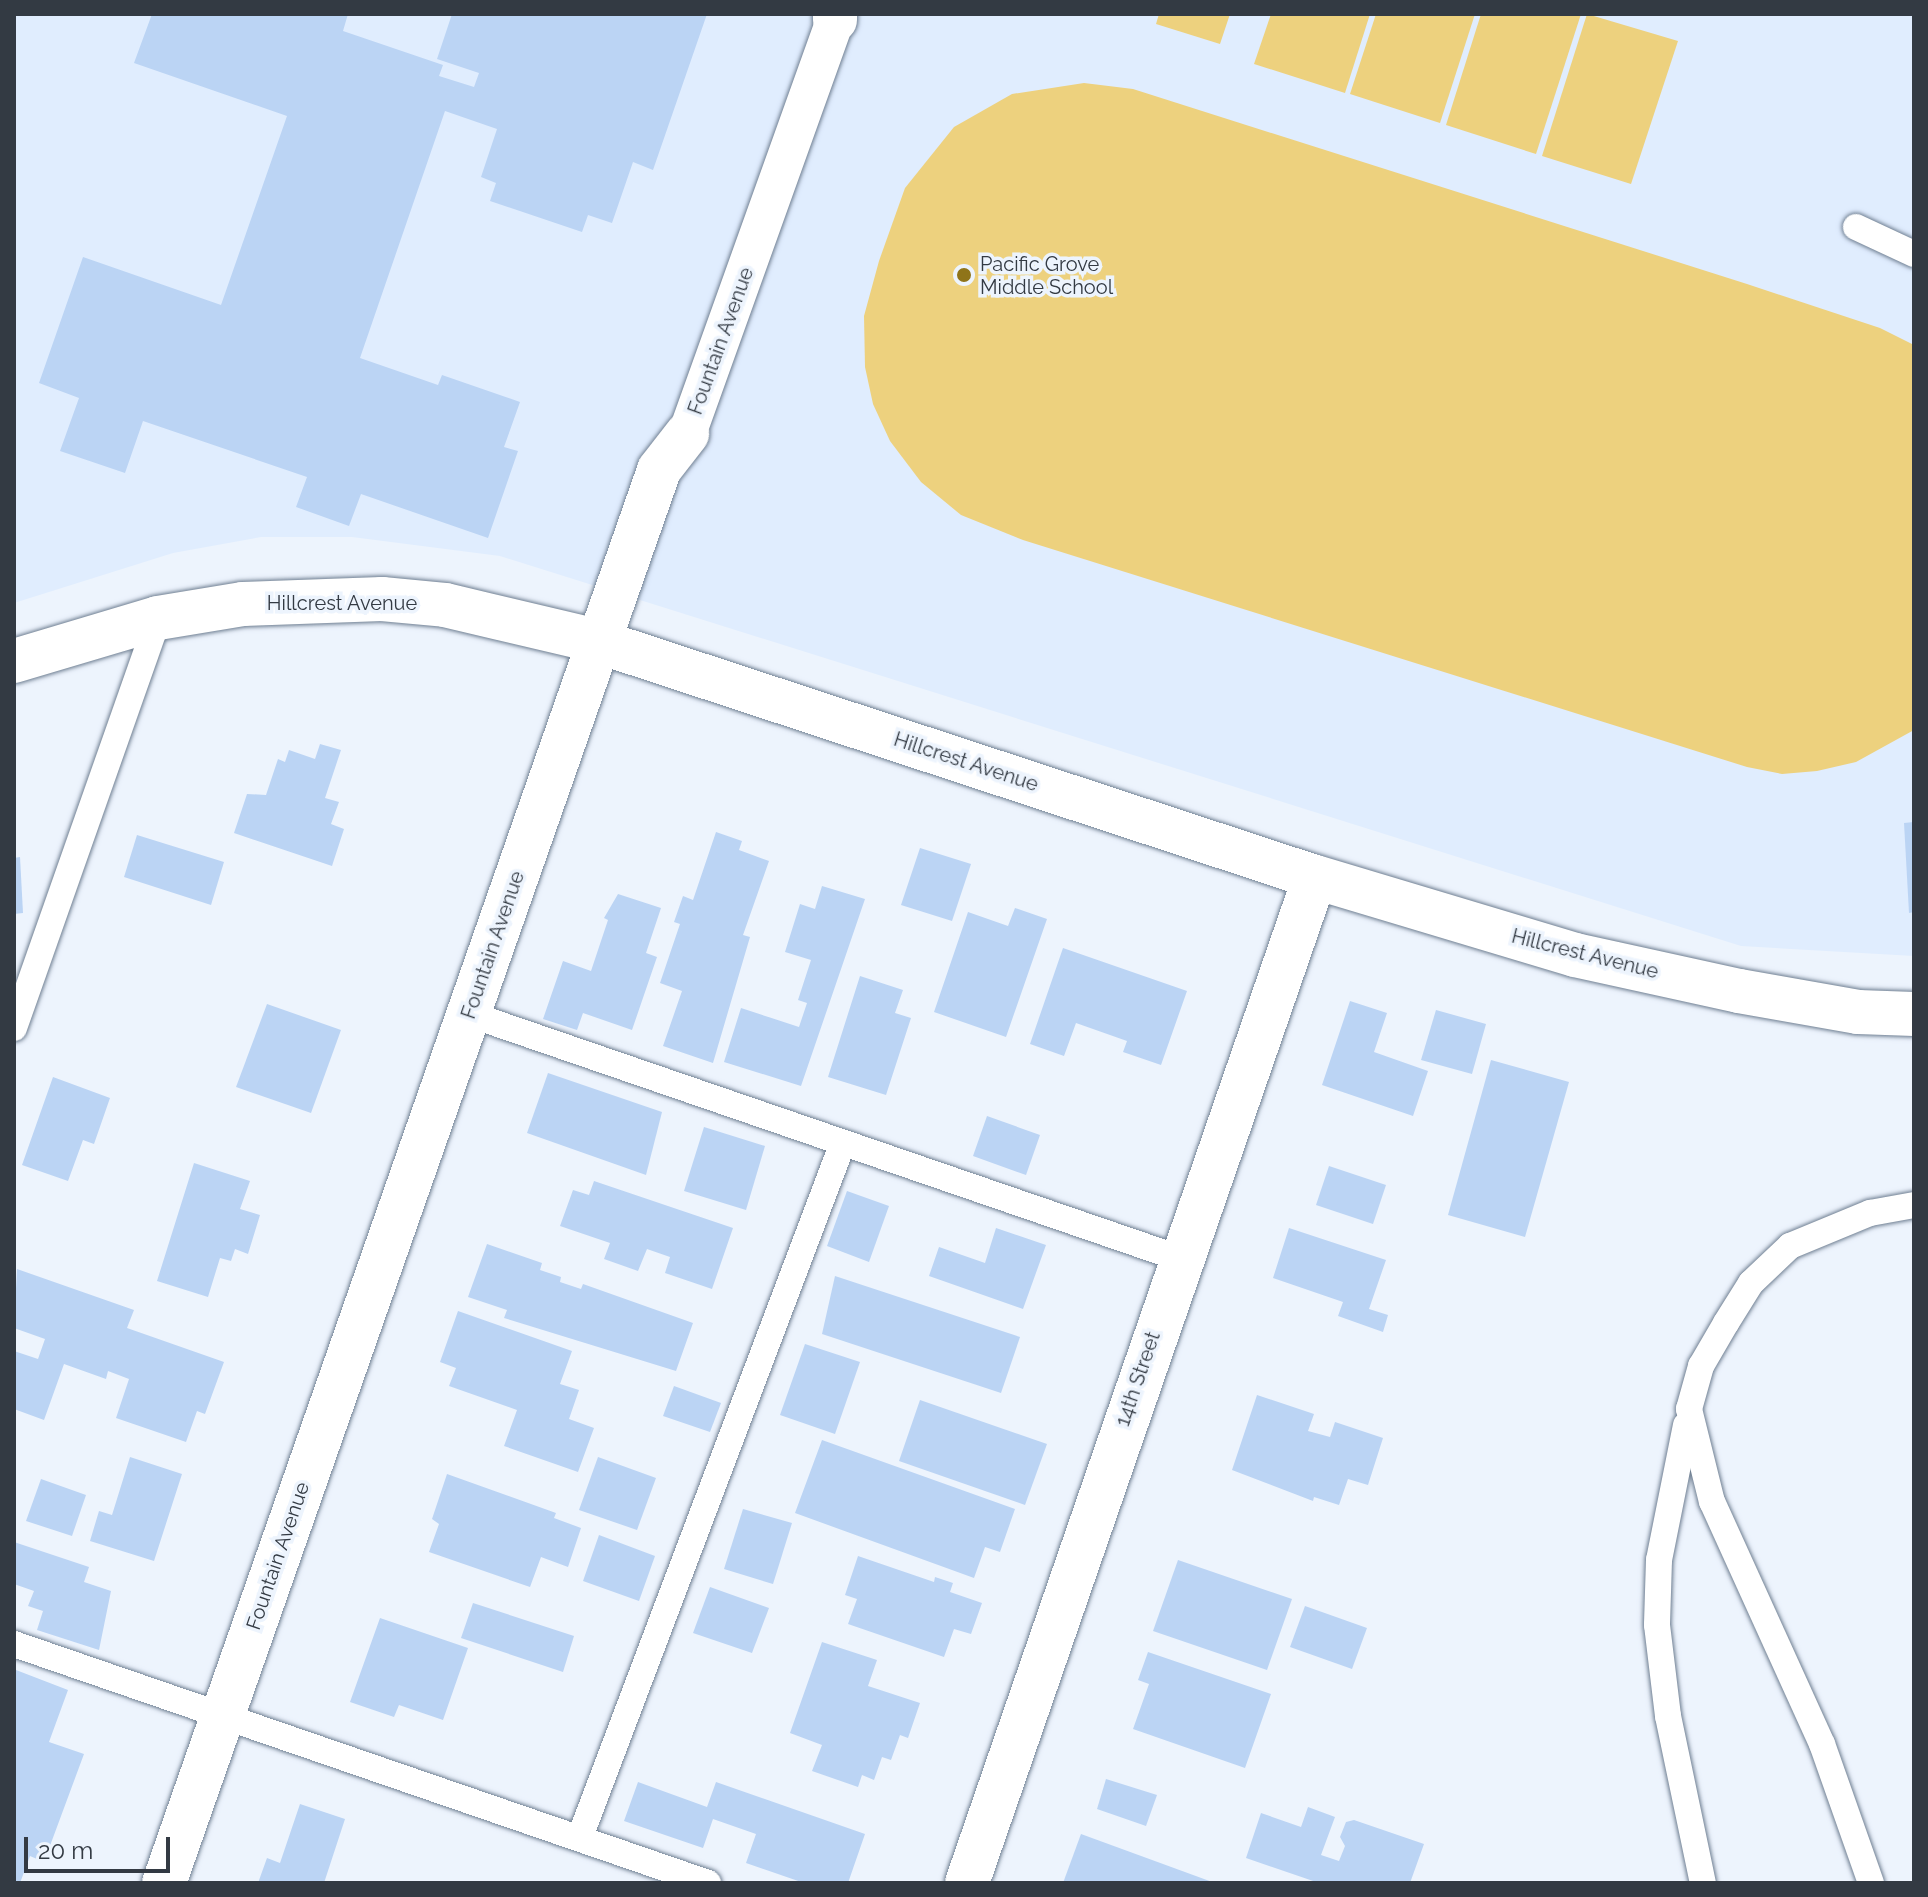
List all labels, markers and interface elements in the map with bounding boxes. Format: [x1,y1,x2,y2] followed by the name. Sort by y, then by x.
[980,252,1113,299] place label: Pacific Grove Middle School
[683,264,759,418] street label: Fountain Avenue
[955,266,973,284] marker: Pacific Grove Middle School
[266,591,418,615] street label: Hillcrest Avenue
[890,727,1042,797] street label: Hillcrest Avenue
[456,868,530,1022] street label: Fountain Avenue
[1509,924,1661,984] street label: Hillcrest Avenue
[1111,1329,1165,1429] street label: 14th Street
[241,1479,315,1633] street label: Fountain Avenue
[28,1821,174,1871] scale bar
[38,1836,93,1865] text: 20 m

